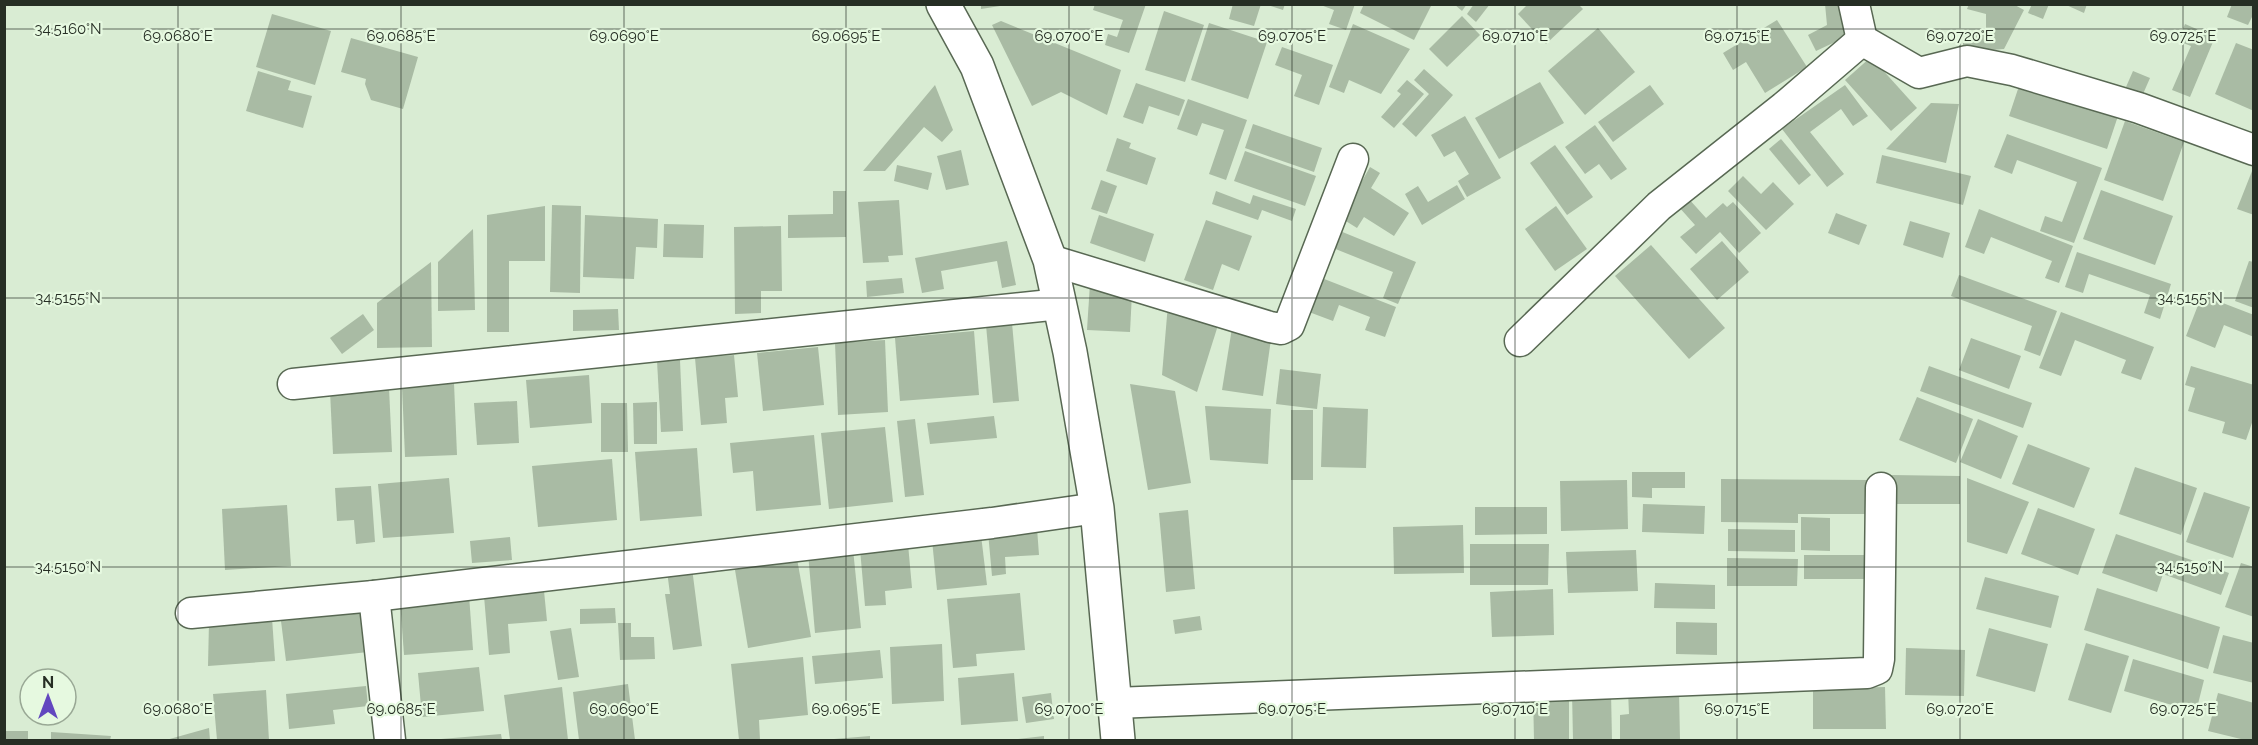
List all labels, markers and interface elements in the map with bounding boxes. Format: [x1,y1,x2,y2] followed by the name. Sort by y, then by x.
[34,20,102,38] text: 34.5160°N
[143,27,213,45] text: 69.0680°E
[366,27,436,45] text: 69.0685°E
[589,27,659,45] text: 69.0690°E
[812,27,881,45] text: 69.0695°E
[1035,27,1103,45] text: 69.0700°E
[1258,27,1326,45] text: 69.0705°E
[1482,27,1548,45] text: 69.0710°E
[1704,27,1770,45] text: 69.0715°E
[1926,27,1994,45] text: 69.0720°E
[2150,27,2216,45] text: 69.0725°E
[35,289,101,307] text: 34.5155°N
[2157,289,2223,307] text: 34.5155°N
[35,558,101,576] text: 34.5150°N
[2157,558,2223,576] text: 34.5150°N
[18,667,78,727] north arrow
[42,673,54,692] text: N
[143,700,213,718] text: 69.0680°E
[366,700,436,718] text: 69.0685°E
[589,700,659,718] text: 69.0690°E
[812,700,881,718] text: 69.0695°E
[1035,700,1103,718] text: 69.0700°E
[1258,700,1326,718] text: 69.0705°E
[1482,700,1548,718] text: 69.0710°E
[1704,700,1770,718] text: 69.0715°E
[1926,700,1994,718] text: 69.0720°E
[2150,700,2216,718] text: 69.0725°E

